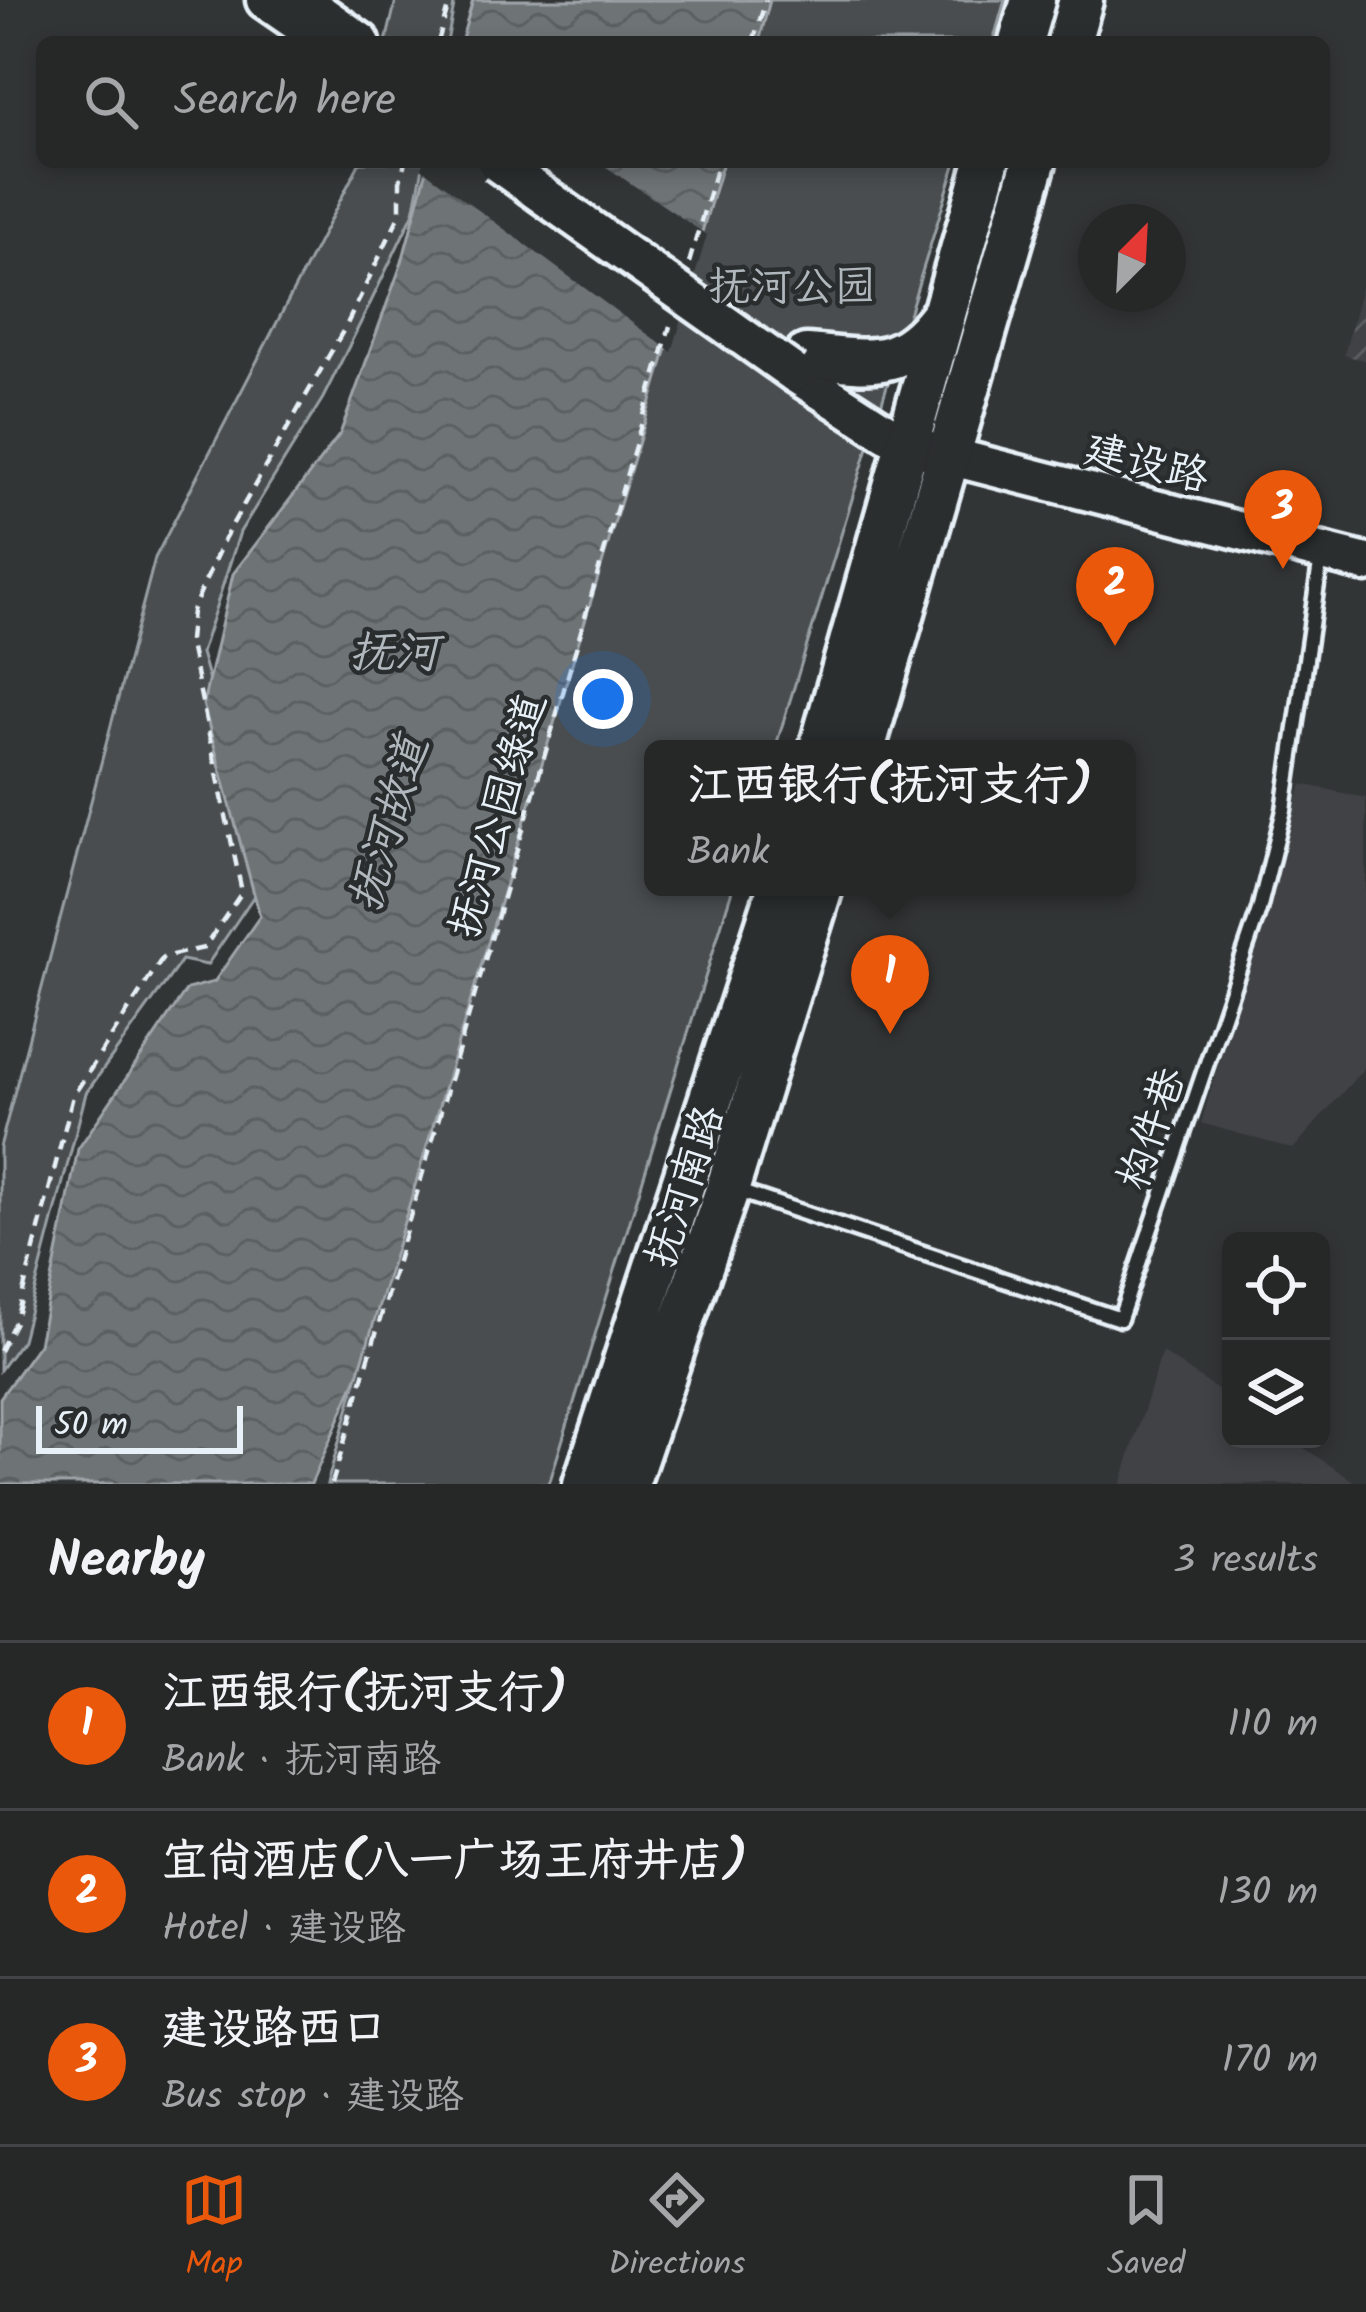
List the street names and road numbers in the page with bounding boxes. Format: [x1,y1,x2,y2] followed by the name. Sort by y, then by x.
[1077,417,1215,512] street label: 建设路
[432,686,566,946] street label: 抚河公园绿道
[1101,1059,1205,1200] street label: 构件巷
[629,1097,744,1277] street label: 抚河南路

